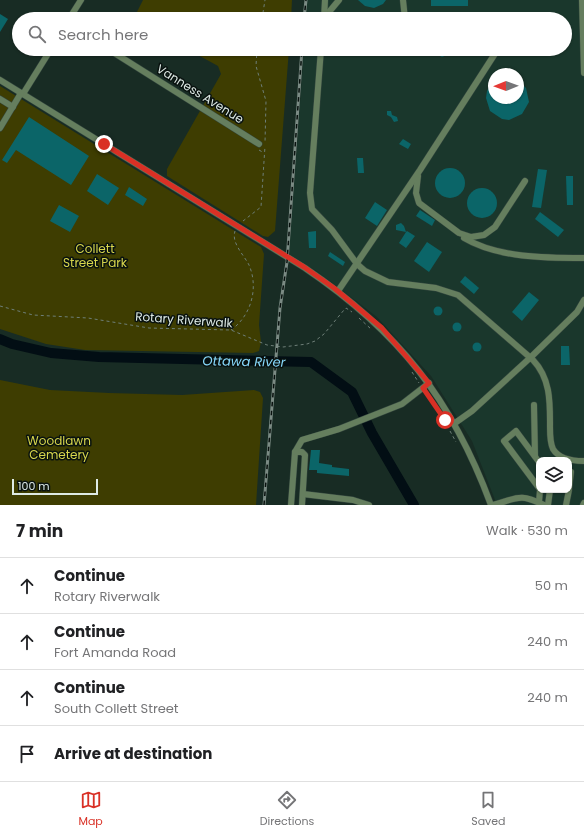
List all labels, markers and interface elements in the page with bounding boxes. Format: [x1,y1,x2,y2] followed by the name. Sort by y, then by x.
[12,12,572,56] search box
[26,23,48,45] icon: search
[58,24,148,45] text: Search here
[153,60,247,127] street label: Vanness Avenue
[488,68,524,104] north arrow
[95,135,113,153] route end
[63,240,128,271] park label: Collett Street Park
[135,308,234,331] street label: Rotary Riverwalk
[202,351,287,372] water label: Ottawa River
[436,411,454,429] route start
[27,432,91,463] park label: Woodlawn Cemetery
[536,457,572,493] map controls
[536,457,572,493] button: layers
[12,477,98,496] scale bar
[18,478,50,494] text: 100 m
[16,519,63,543] text: 7 min
[486,521,568,540] text: Walk · 530 m
[54,565,125,586] text: Continue
[16,575,38,597] icon: ahead
[535,576,568,595] text: 50 m
[54,587,160,606] text: Rotary Riverwalk
[54,621,125,642] text: Continue
[16,631,38,653] icon: ahead
[527,632,568,651] text: 240 m
[54,643,176,662] text: Fort Amanda Road
[54,677,125,698] text: Continue
[16,687,38,709] icon: ahead
[527,688,568,707] text: 240 m
[54,699,179,718] text: South Collett Street
[16,743,38,765] icon: arrive
[54,743,212,764] text: Arrive at destination
[78,789,103,830] tab: Map
[260,789,314,830] tab: Directions
[471,789,506,830] tab: Saved

